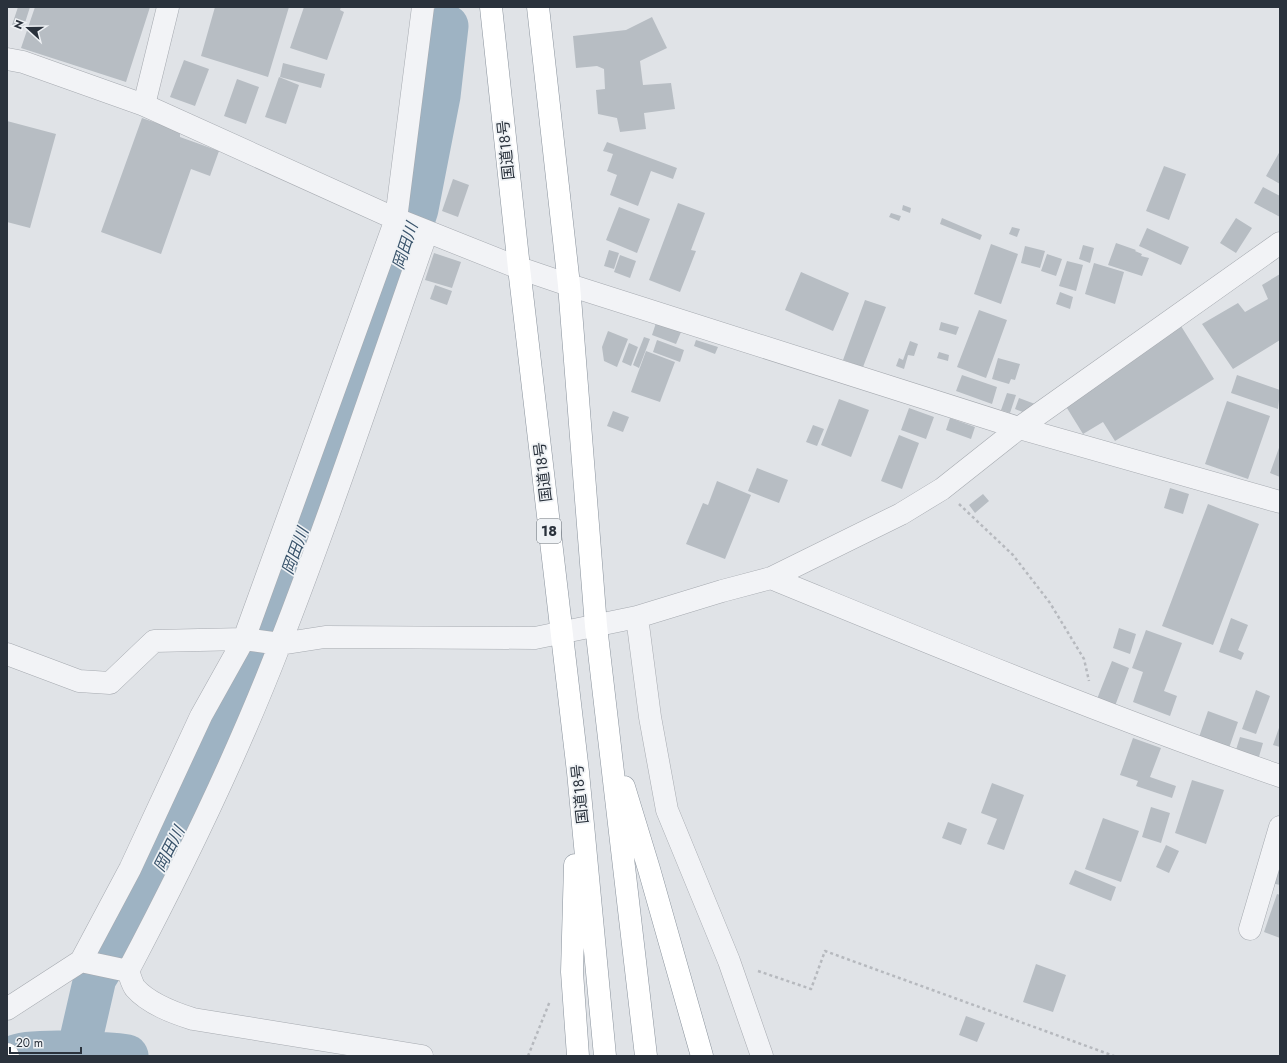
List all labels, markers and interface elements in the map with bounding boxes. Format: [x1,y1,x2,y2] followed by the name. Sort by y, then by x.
[8,8,48,48] north arrow
[10,17,28,31] text: N
[492,119,520,181] street label: 国道18号
[387,218,424,272] water label: 岡田川
[528,441,558,503] street label: 国道18号
[537,519,561,543] road number: 18
[276,523,315,577] water label: 岡田川
[566,763,594,825] street label: 国道18号
[148,821,191,876] water label: 岡田川
[10,1029,81,1055] scale bar
[16,1034,43,1052] text: 20 m

